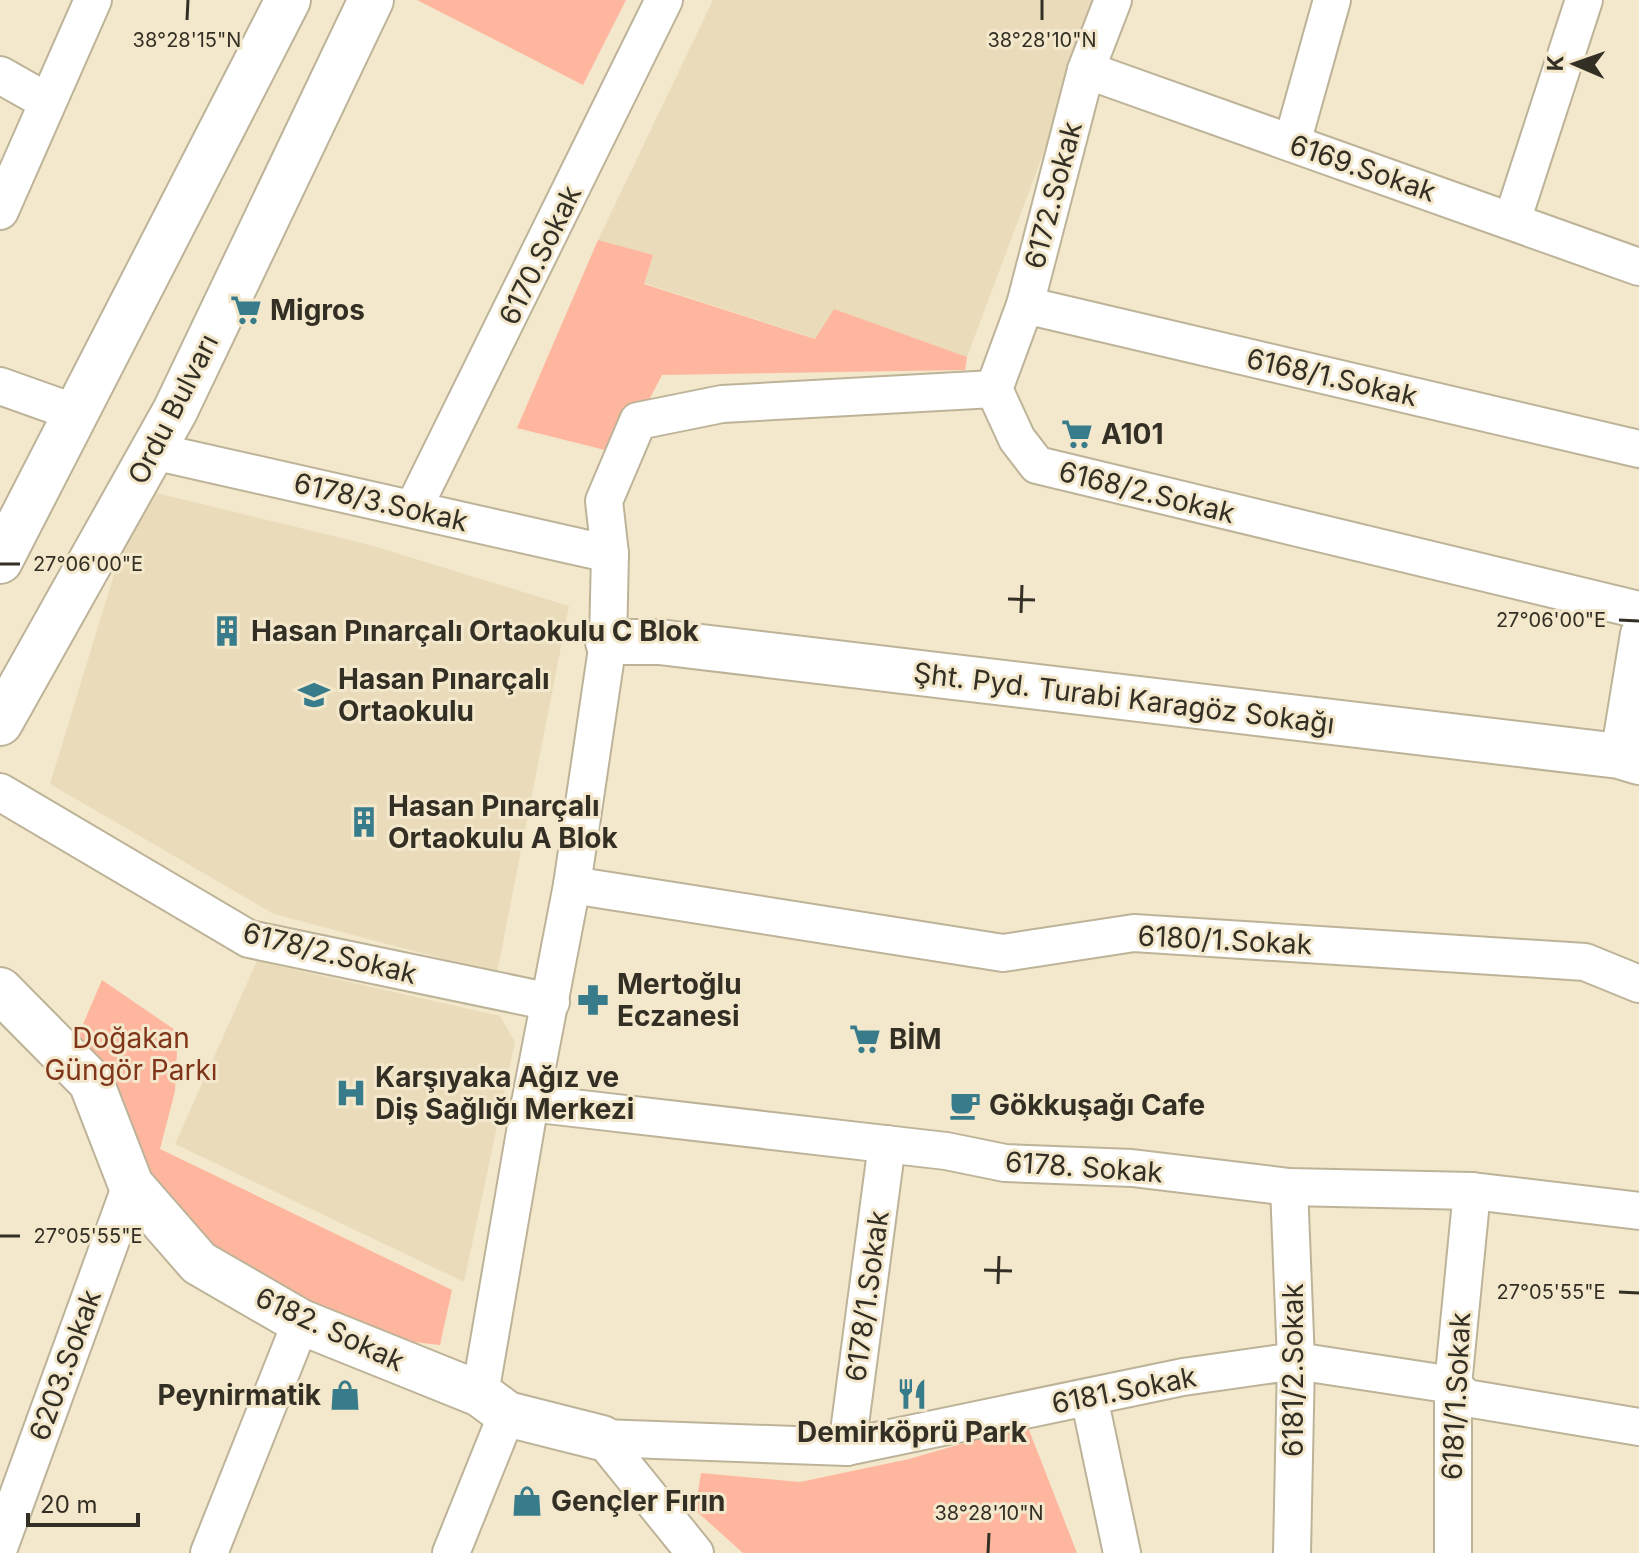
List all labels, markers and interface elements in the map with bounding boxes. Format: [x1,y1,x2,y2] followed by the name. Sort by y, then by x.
[1535,24,1615,104] north arrow
[133,28,241,52] text: 38°28'15"N
[987,28,1097,52] text: 38°28'10"N
[1542,55,1568,72] text: K
[1017,118,1089,272] street label: 6172.Sokak
[1286,127,1440,209] street label: 6169.Sokak
[492,180,588,330] street label: 6170.Sokak
[229,293,263,327] supermarket icon: Migros
[270,293,365,327] place label: Migros
[121,328,225,490] street label: Ordu Bulvarı
[1243,341,1421,413] street label: 6168/1.Sokak
[1060,417,1094,451] supermarket icon: A101
[1101,417,1164,451] place label: A101
[1056,454,1238,530] street label: 6168/2.Sokak
[291,465,471,539] street label: 6178/3.Sokak
[33,552,143,576] text: 27°06'00"E
[1496,608,1606,632] text: 27°06'00"E
[210,614,244,648] building icon: Hasan Pınarçalı Ortaokulu C Blok
[251,614,699,648] place label: Hasan Pınarçalı Ortaokulu C Blok
[912,655,1336,741] street label: Şht. Pyd. Turabi Karagöz Sokağı
[338,662,550,728] place label: Hasan Pınarçalı Ortaokulu
[297,678,331,712] school or university icon: Hasan Pınarçalı Ortaokulu
[388,789,618,855] place label: Hasan Pınarçalı Ortaokulu A Blok
[347,805,381,839] building icon: Hasan Pınarçalı Ortaokulu A Blok
[240,915,420,991] street label: 6178/2.Sokak
[1137,918,1313,962] street label: 6180/1.Sokak
[617,967,742,1033] place label: Mertoğlu Eczanesi
[576,983,610,1017] pharmacy icon: Mertoğlu Eczanesi
[44,1021,218,1087] park label: Doğakan Güngör Parkı
[889,1021,941,1056] place label: BİM
[848,1022,882,1056] supermarket icon: BİM
[375,1060,634,1126] place label: Karşıyaka Ağız ve Diş Sağlığı Merkezi
[334,1076,368,1110] hospital icon: Karşıyaka Ağız ve Diş Sağlığı Merkezi
[948,1088,982,1122] cafe icon: Gökkuşağı Cafe
[989,1088,1205,1122] place label: Gökkuşağı Cafe
[1004,1145,1164,1189] street label: 6178. Sokak
[838,1208,896,1384] street label: 6178/1.Sokak
[33,1224,143,1248] text: 27°05'55"E
[250,1280,410,1378] street label: 6182. Sokak
[1496,1280,1606,1304] text: 27°05'55"E
[1276,1283,1310,1457] street label: 6181/2.Sokak
[22,1285,108,1445] street label: 6203.Sokak
[1435,1311,1477,1481] street label: 6181/1.Sokak
[1049,1359,1199,1421] street label: 6181.Sokak
[895,1377,929,1411] restaurant icon: Demirköprü Park
[158,1378,322,1412] place label: Peynirmatik
[328,1378,362,1412] shop icon: Peynirmatik
[797,1415,1028,1449] place label: Demirköprü Park
[28,1477,138,1527] scale bar
[510,1484,544,1518] shop icon: Gençler Fırın
[551,1484,726,1518] place label: Gençler Fırın
[40,1490,98,1519] text: 20 m
[934,1501,1044,1525] text: 38°28'10"N

